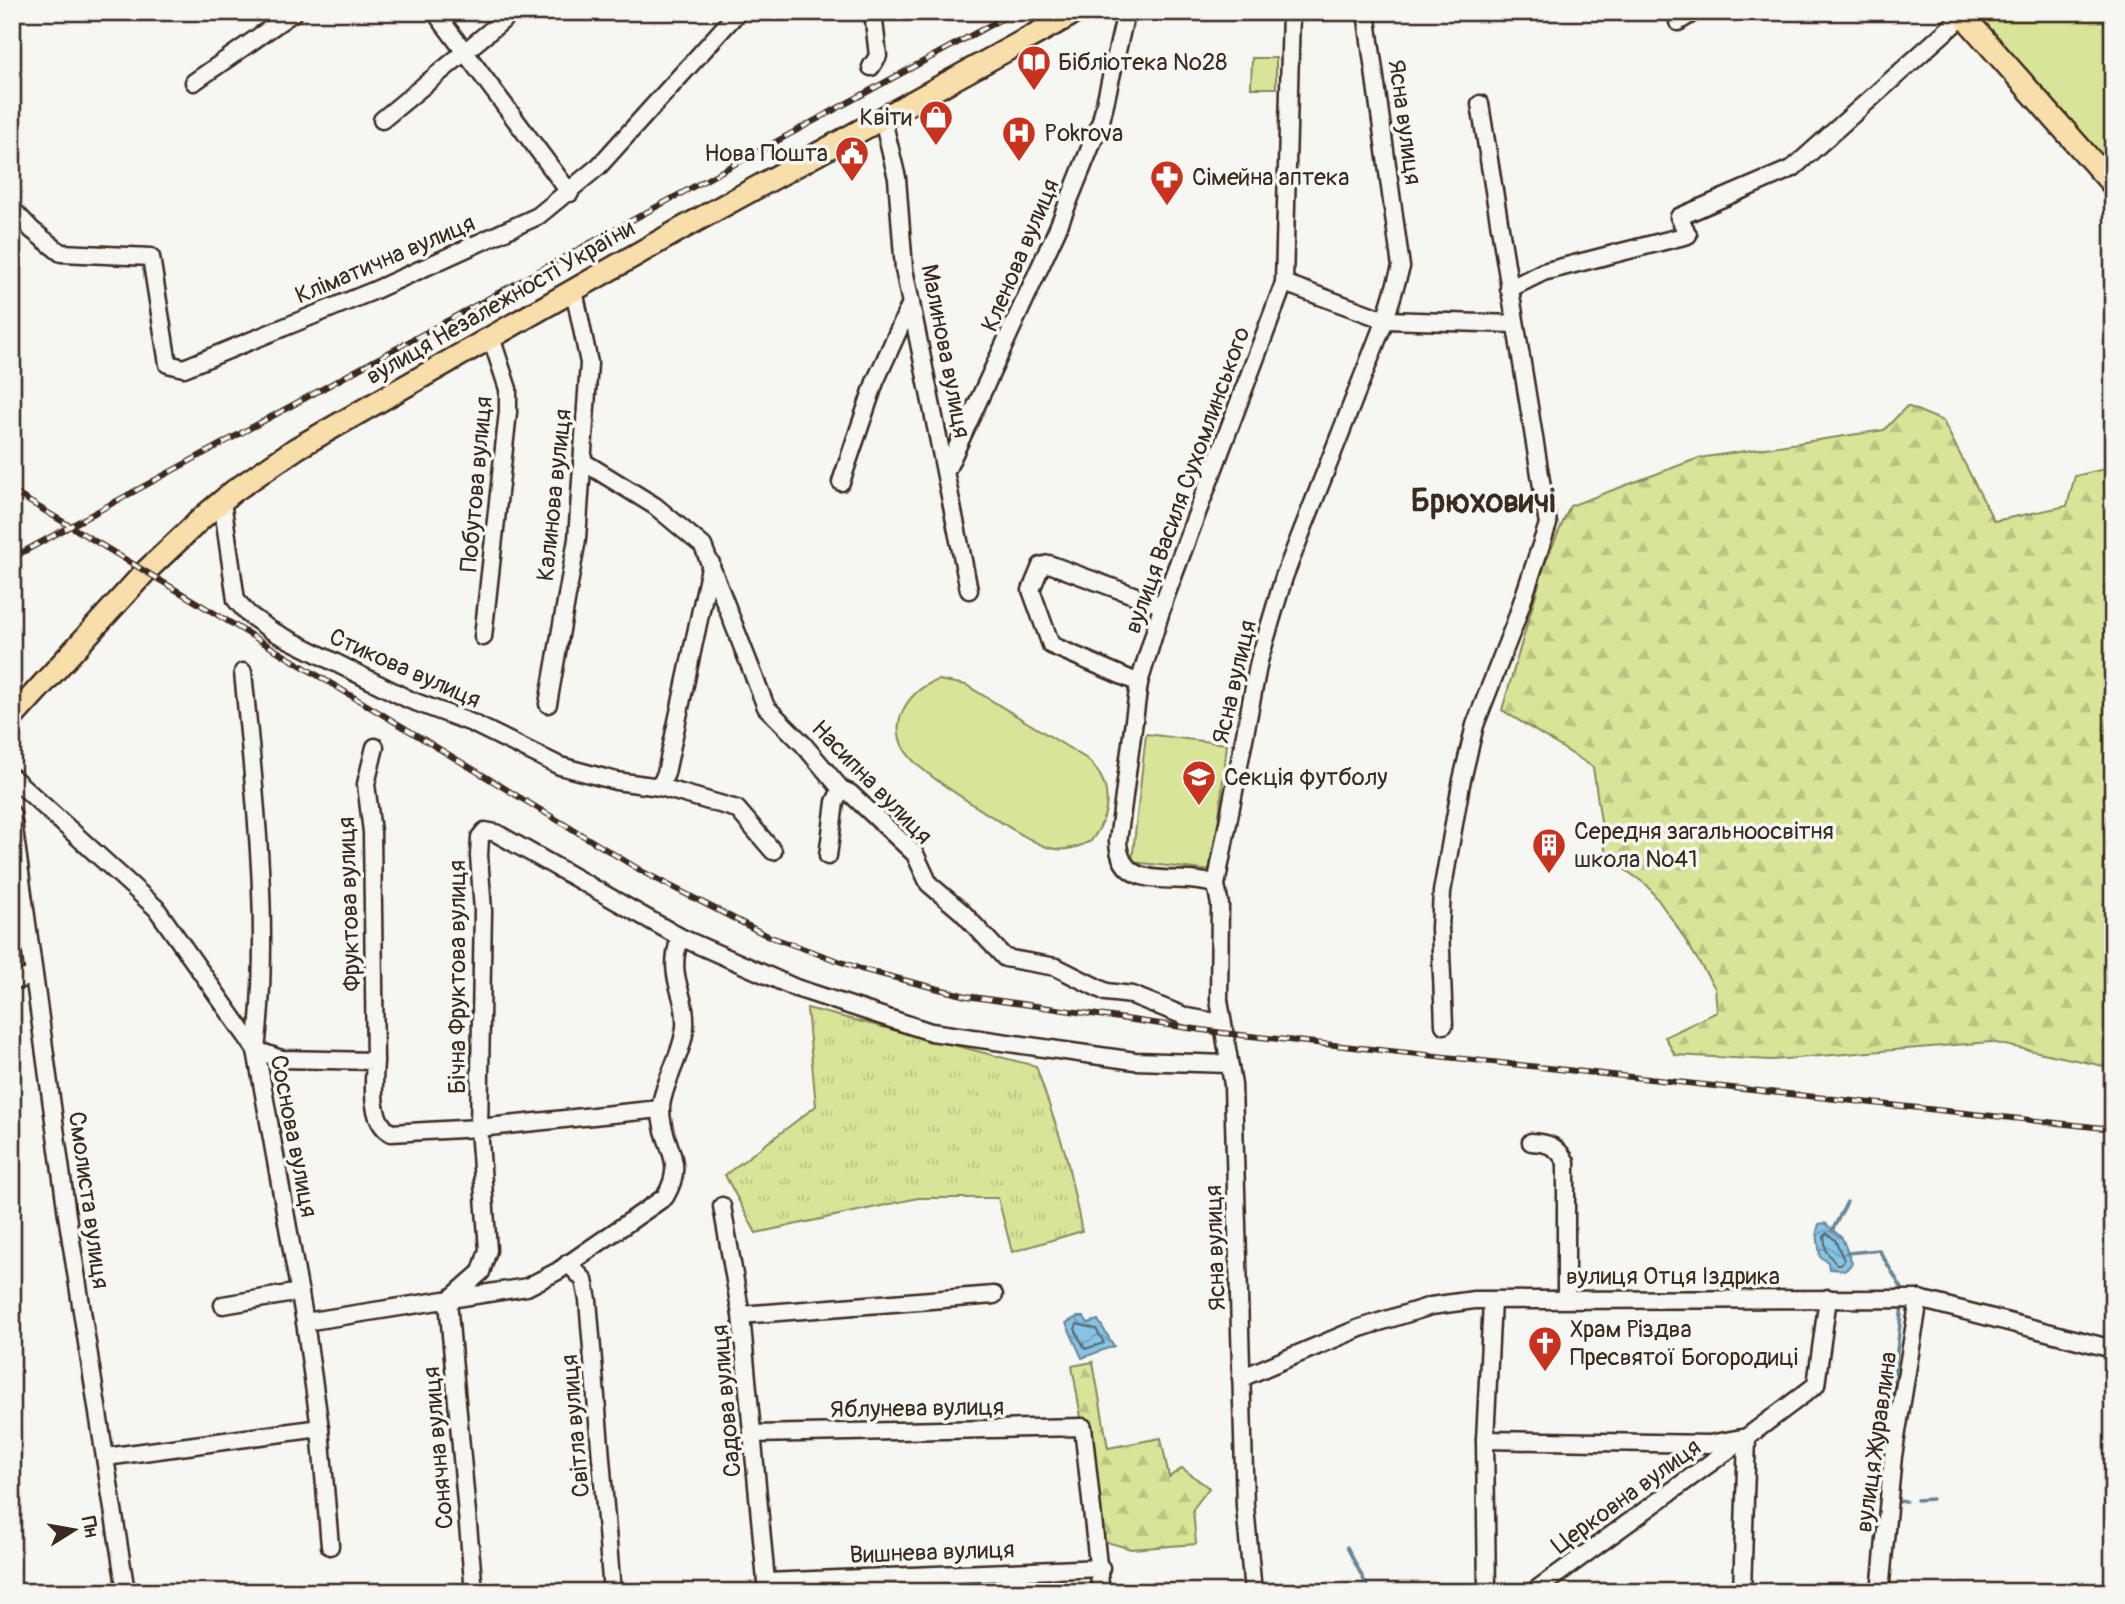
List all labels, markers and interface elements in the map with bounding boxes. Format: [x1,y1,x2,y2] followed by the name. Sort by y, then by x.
[1015,43,1053,92] library icon: Бібліотека №28
[1058,48,1227,77] place label: Бібліотека №28
[1381,58,1428,187] street label: Ясна вулиця
[917,98,955,147] shop icon: Квіти
[859,103,912,132] place label: Квіти
[1000,114,1038,163] hospital icon: Pokrova
[1044,119,1123,148] place label: Pokrova
[833,134,871,183] public building icon: Нова Пошта
[704,139,828,168] place label: Нова Пошта
[1148,158,1186,207] pharmacy icon: Сімейна аптека
[1192,163,1349,192] place label: Сімейна аптека
[975,175,1066,336] street label: Кленова вулиця
[291,208,479,310] street label: Кліматична вулиця
[361,214,640,391] street label: вулиця Незалежності України
[914,262,977,440] street label: Малинова вулиця
[1118,323,1257,637] street label: вулиця Василя Сухомлинського
[454,395,499,573] street label: Побутова вулиця
[531,408,578,583] street label: Калинова вулиця
[1411,482,1555,522] district label: Брюховичі
[1206,617,1263,747] street label: Ясна вулиця
[325,622,485,715] street label: Стикова вулиця
[805,714,938,851] street label: Насипна вулиця
[1180,758,1218,807] school or university icon: Секція футболу
[1224,763,1388,792] place label: Секція футболу
[332,816,367,992] street label: Фруктова вулиця
[1574,817,1834,874] place label: Середня загальноосвітня школа №41
[1530,826,1568,875] building icon: Середня загальноосвітня школа №41
[443,860,472,1094] street label: Бічна Фруктова вулиця
[264,1053,323,1220] street label: Соснова вулиця
[62,1110,115,1291] street label: Смолиста вулиця
[1199,1184,1232,1312] street label: Ясна вулиця
[1566,1262,1780,1291] street label: вулиця Отця Іздрика
[1570,1315,1798,1372] place label: Храм Різдва Пресвятої Богородиці
[705,1323,748,1478] street label: Садова вулиця
[1526,1324,1564,1373] church icon: Храм Різдва Пресвятої Богородиці
[1849,1350,1904,1534] street label: вулиця Журавлина
[555,1353,596,1499] street label: Світла вулиця
[417,1365,460,1530] street label: Сонячна вулиця
[830,1392,1004,1425] street label: Яблунева вулиця
[1546,1433,1707,1560] street label: Церковна вулиця
[38,1496,108,1566] north arrow
[76,1514,103,1539] text: Пн
[849,1535,1015,1570] street label: Вишнева вулиця

